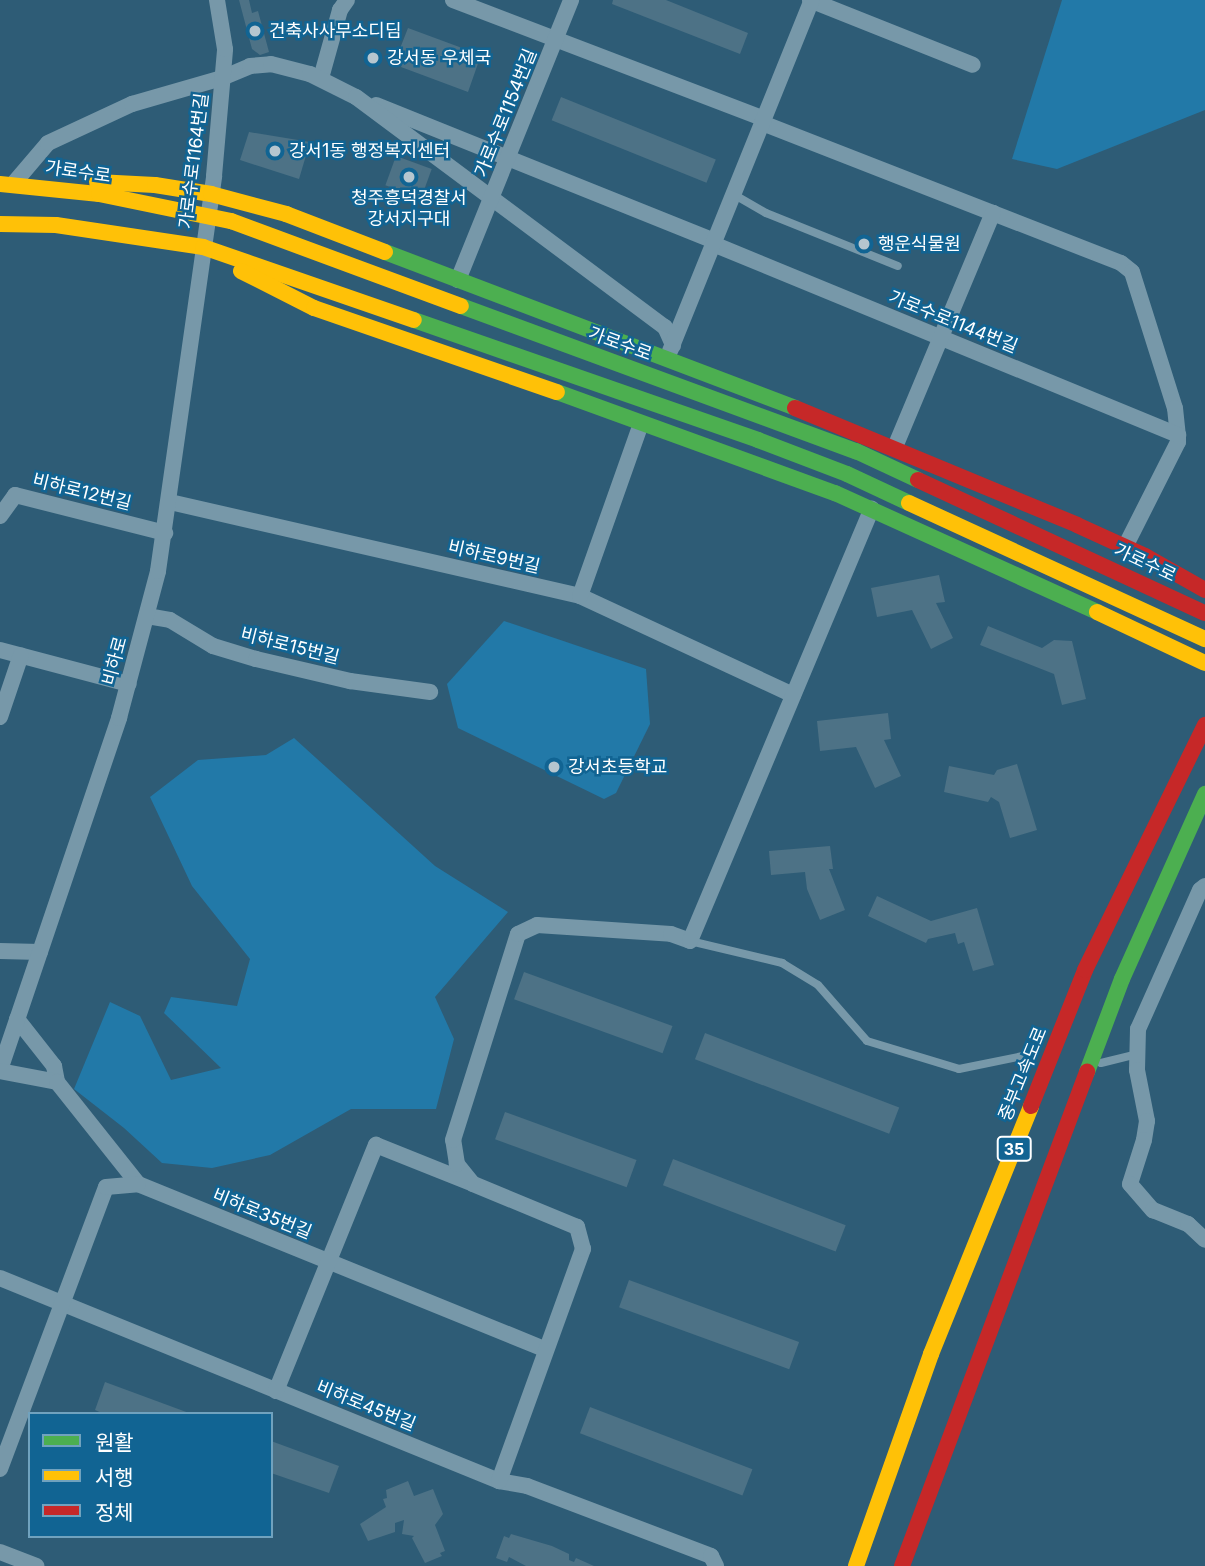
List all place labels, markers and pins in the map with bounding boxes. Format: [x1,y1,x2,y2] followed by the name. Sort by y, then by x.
[269,20,401,42] place label: 건축사사무소디딤
[247,23,263,39] marker: 건축사사무소디딤
[387,47,491,69] place label: 강서동 우체국
[365,50,381,66] marker: 강서동 우체국
[289,140,450,162] place label: 강서1동 행정복지센터
[267,143,283,159] marker: 강서1동 행정복지센터
[401,169,417,185] marker: 청주흥덕경찰서 강서지구대
[351,188,467,230] place label: 청주흥덕경찰서 강서지구대
[878,233,961,255] place label: 행운식물원
[856,236,872,252] marker: 행운식물원
[568,756,667,778] place label: 강서초등학교
[546,759,562,775] marker: 강서초등학교

